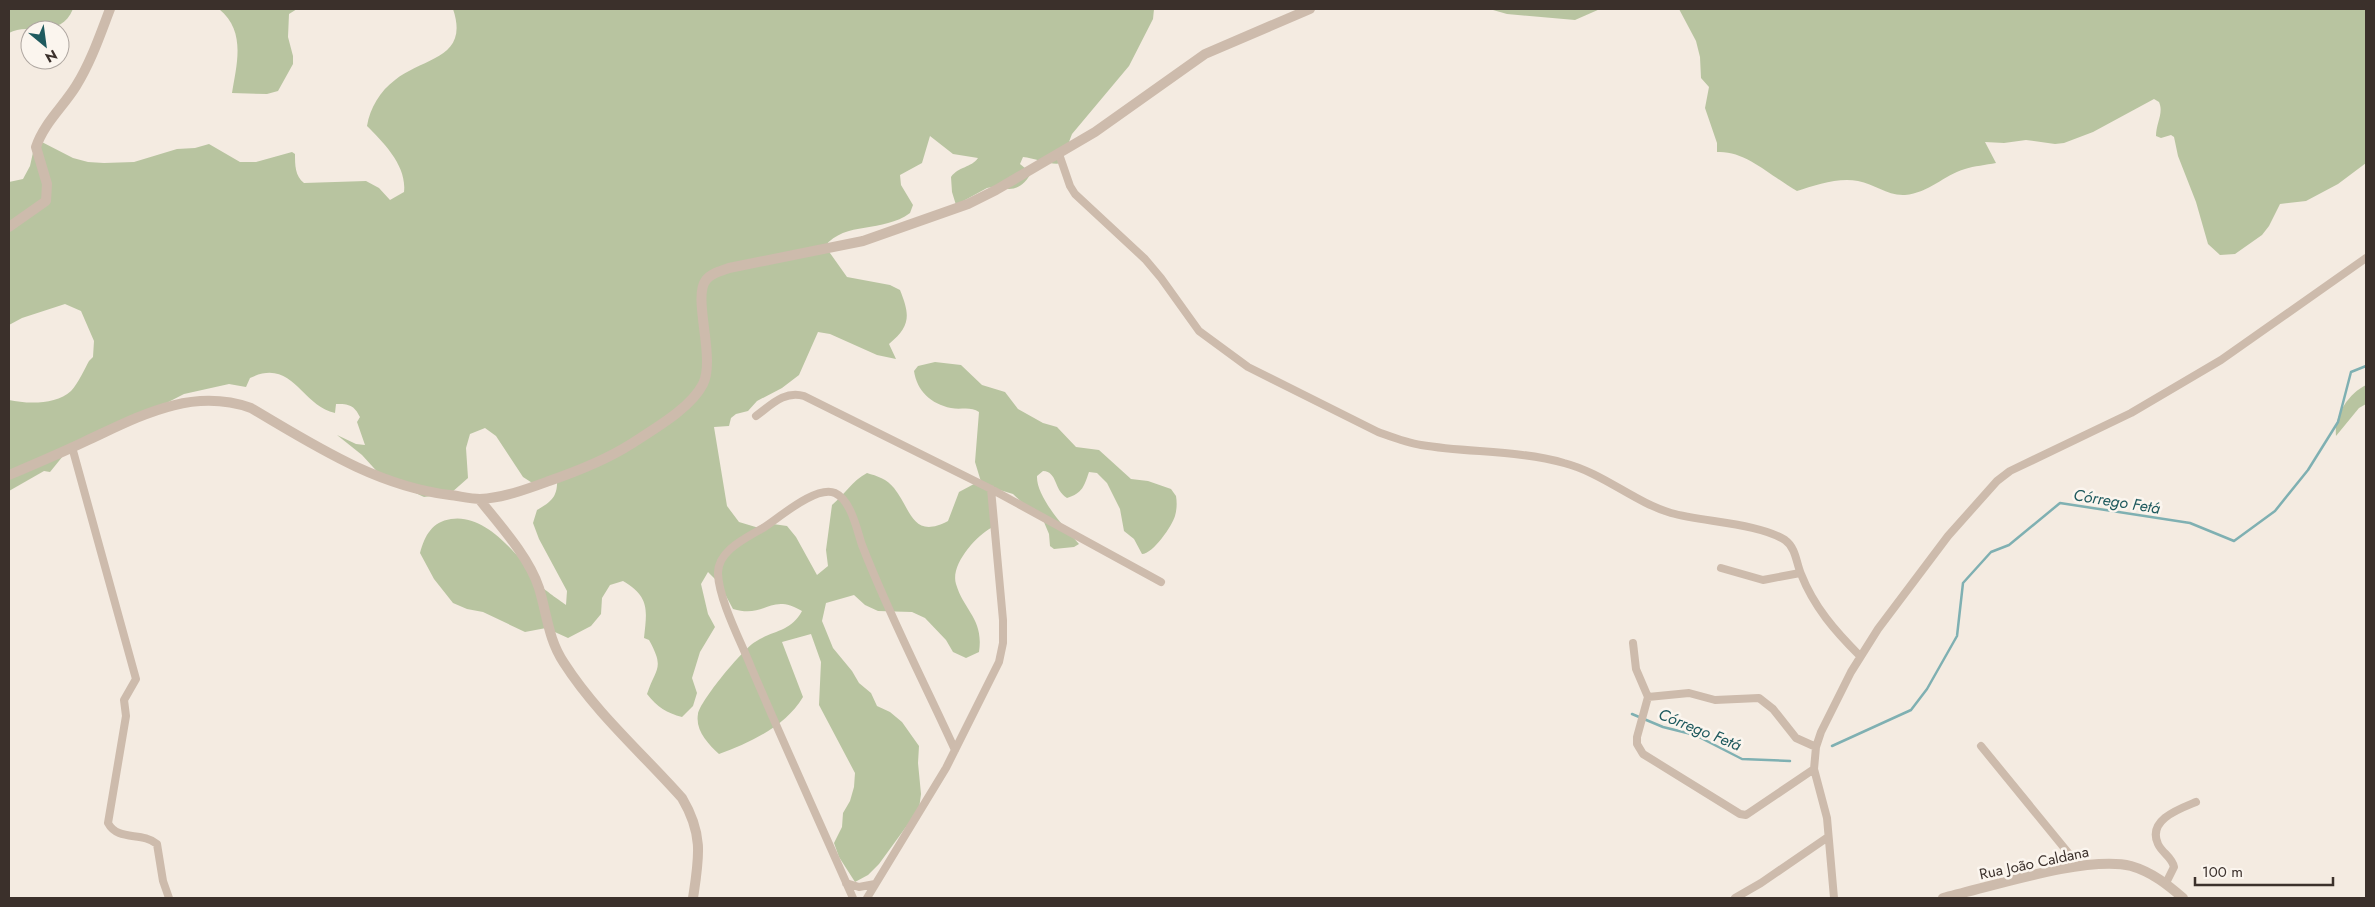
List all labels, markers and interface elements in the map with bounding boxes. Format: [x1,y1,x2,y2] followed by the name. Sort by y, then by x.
[20,20,70,70] north arrow
[42,45,61,68] text: N
[2072,483,2162,520] water label: Córrego Fetá
[1655,702,1745,757] water label: Córrego Fetá
[1977,841,2091,885] street label: Rua João Caldana
[2195,854,2332,886] scale bar
[2202,861,2243,883] text: 100 m

